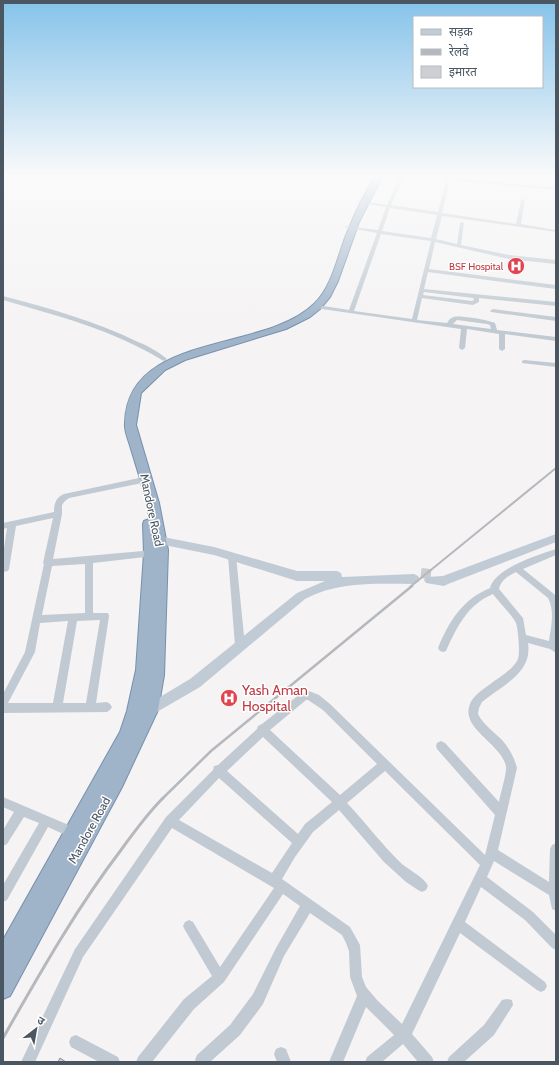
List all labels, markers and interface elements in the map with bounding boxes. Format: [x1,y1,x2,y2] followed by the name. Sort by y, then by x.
[413,16,543,88] legend
[449,24,474,39] text: सड़क
[449,44,469,59] text: रेलवे
[449,64,478,79] text: इमारत
[506,256,526,276] hospital icon: BSF Hospital
[449,260,504,273] place label: BSF Hospital
[137,472,167,548] street label: Mandore Road
[241,681,308,715] place label: Yash Aman Hospital
[219,688,239,708] hospital icon: Yash Aman Hospital
[65,794,113,866] street label: Mandore Road
[16,1009,56,1049] north arrow
[35,1013,48,1028] text: उ

